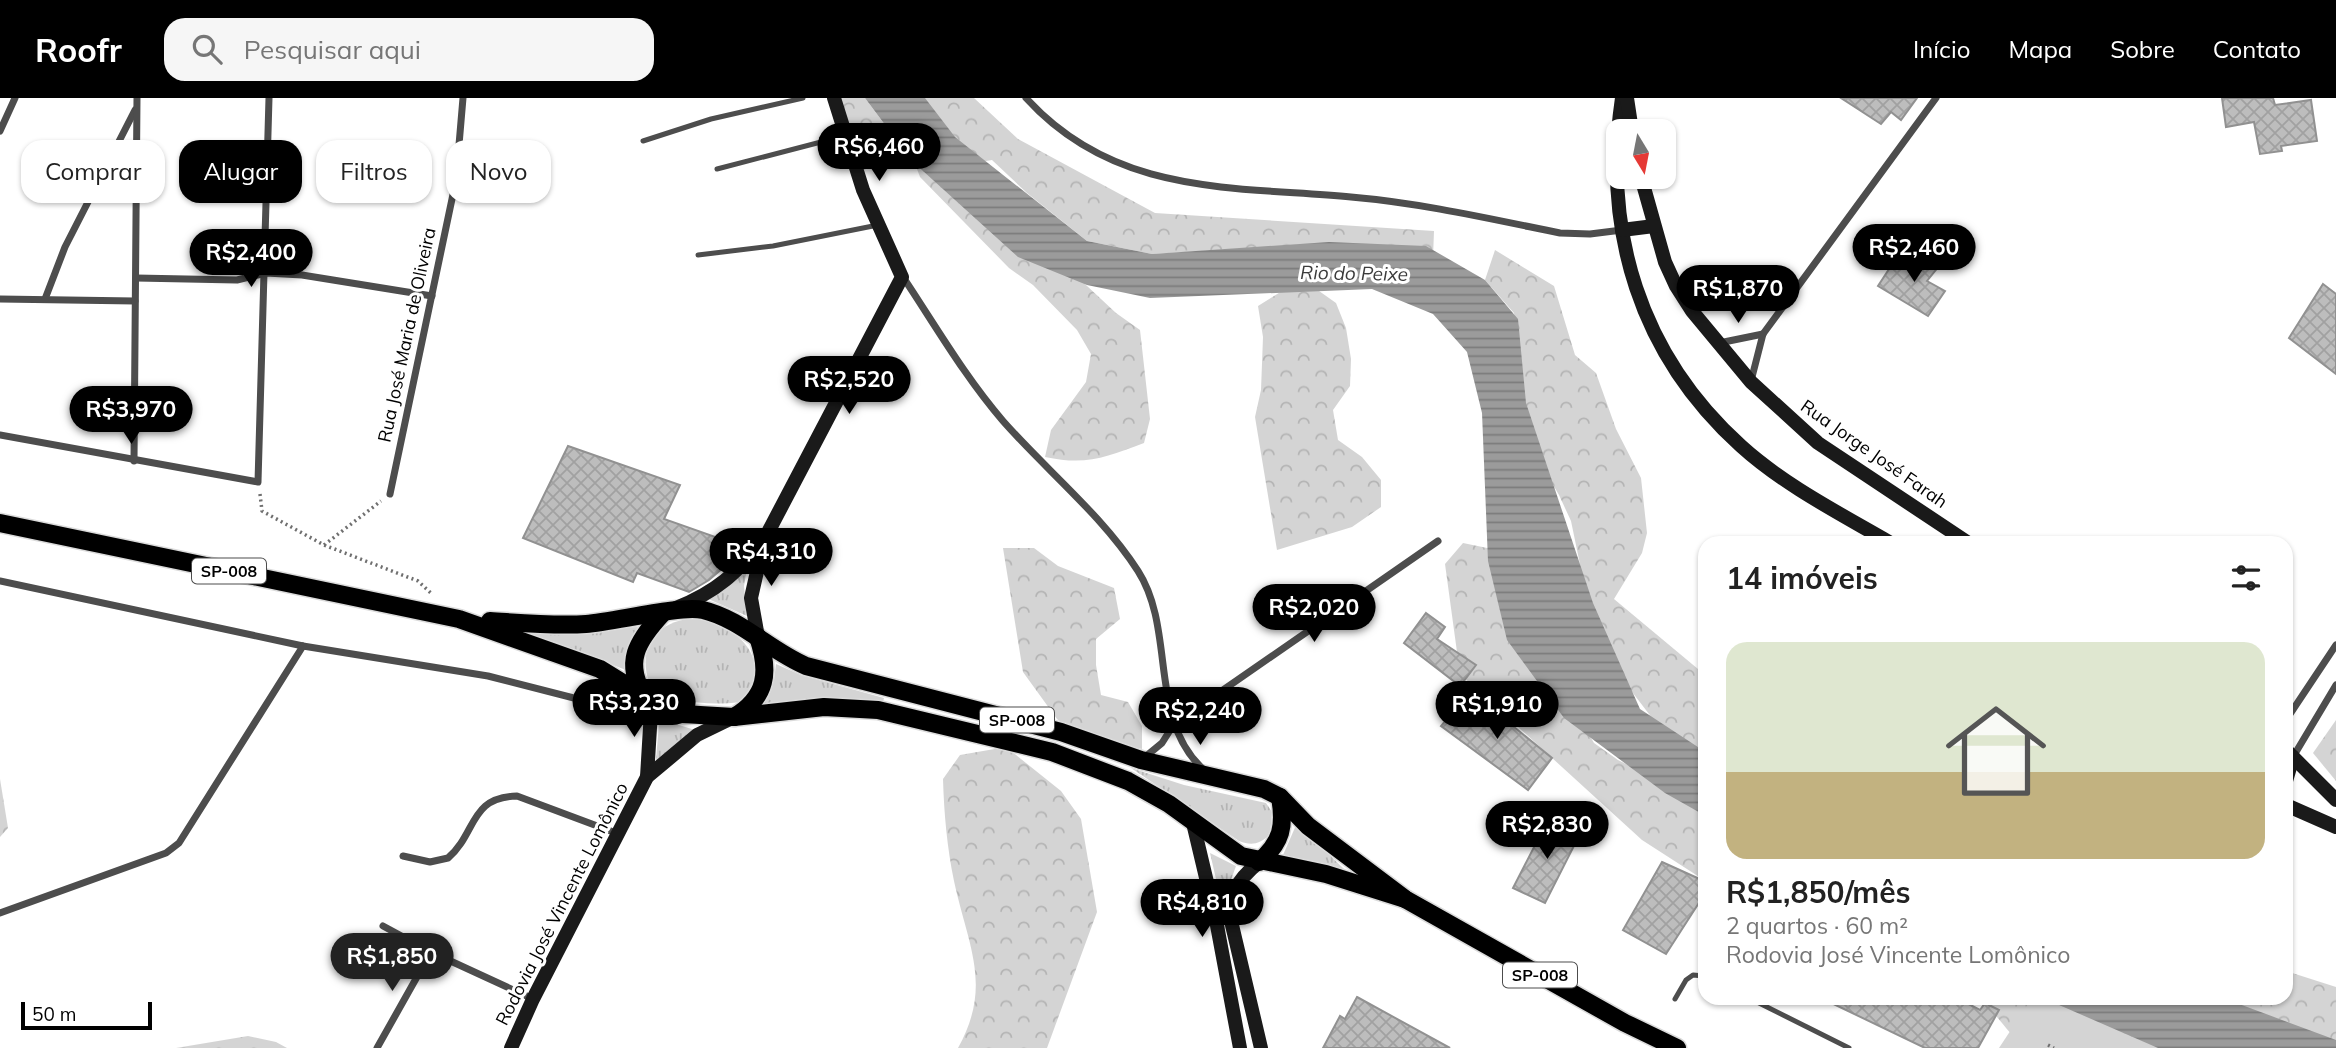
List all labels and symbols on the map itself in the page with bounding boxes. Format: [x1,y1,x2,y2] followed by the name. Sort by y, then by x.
[1606,119,1676,189] north arrow
[814,123,944,183] pin: R$6,460
[372,225,441,444] street label: Rua José Maria de Oliveira
[1849,225,1979,284] pin: R$2,460
[186,230,316,289] pin: R$2,400
[1300,260,1408,286] water label: Rio do Peixe
[1673,266,1803,325] pin: R$1,870
[784,356,914,416] pin: R$2,520
[66,386,196,446] pin: R$3,970
[1796,394,1952,513] street label: Rua Jorge José Farah
[706,528,836,588] pin: R$4,310
[192,558,266,584] road number: SP-008
[1249,584,1379,644] pin: R$2,020
[569,680,699,739] pin: R$3,230
[1432,682,1562,741] pin: R$1,910
[1135,688,1265,747] pin: R$2,240
[980,708,1054,733] road number: SP-008
[490,778,633,1029] street label: Rodovia José Vincente Lomônico
[1482,802,1612,861] pin: R$2,830
[1137,880,1267,939] pin: R$4,810
[327,934,457,993] pin: R$1,850
[1503,962,1577,988] road number: SP-008
[21,999,152,1031] scale bar

